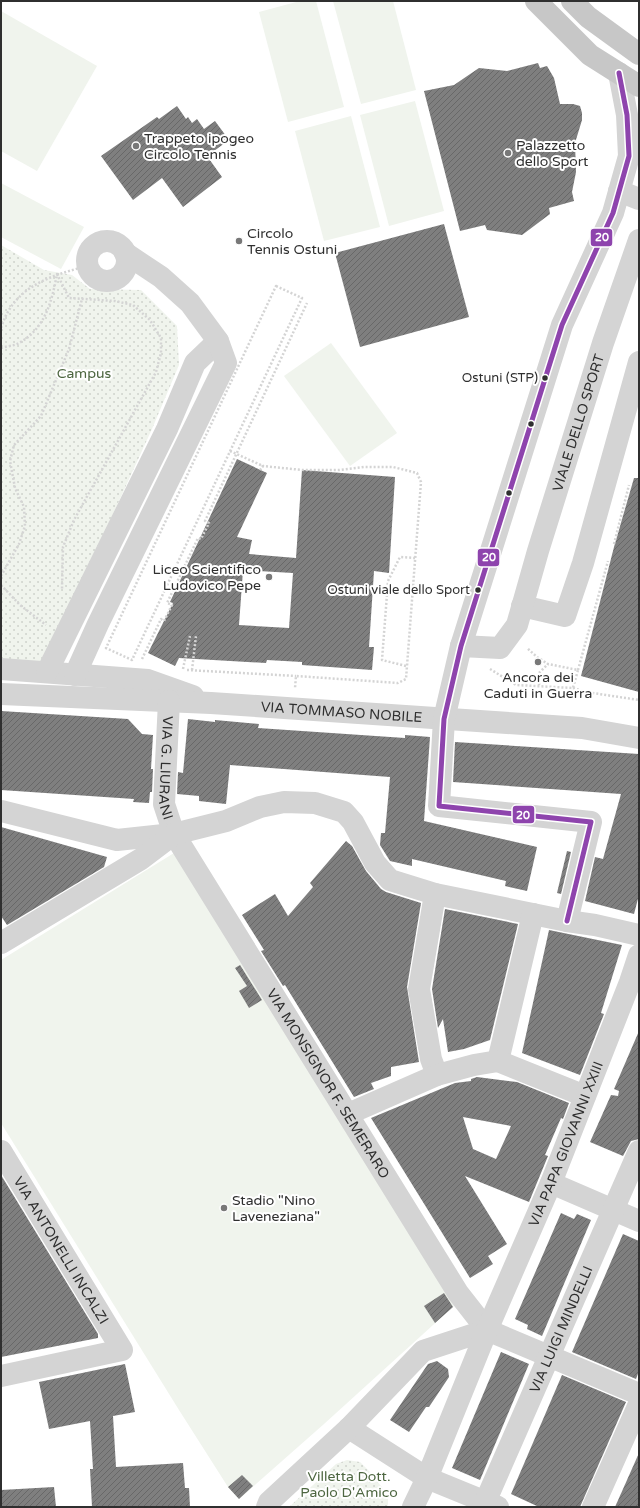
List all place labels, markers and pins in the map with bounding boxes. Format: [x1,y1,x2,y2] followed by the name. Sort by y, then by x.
[144,130,254,163] place label: Trappeto ipogeo Circolo Tennis
[516,137,589,170] place label: Palazzetto dello Sport
[131,141,141,151] marker: Trappeto ipogeo Circolo Tennis
[503,148,513,158] marker: Palazzetto dello Sport
[247,225,337,258] place label: Circolo Tennis Ostuni
[234,236,244,246] marker: Circolo Tennis Ostuni
[462,370,538,386] place label: Ostuni (STP)
[540,373,550,383] marker: Ostuni (STP)
[526,419,536,429] unlabelled marker
[504,488,514,498] unlabelled marker
[152,561,261,594] place label: Liceo Scientifico Ludovico Pepe
[264,572,274,582] marker: Liceo Scientifico Ludovico Pepe
[327,582,470,598] place label: Ostuni viale dello Sport
[473,585,483,595] marker: Ostuni viale dello Sport
[533,657,543,667] marker: Ancora dei Caduti in Guerra
[484,669,592,702] place label: Ancora dei Caduti in Guerra
[232,1192,320,1225] place label: Stadio "Nino Laveneziana"
[219,1203,229,1213] marker: Stadio "Nino Laveneziana"

